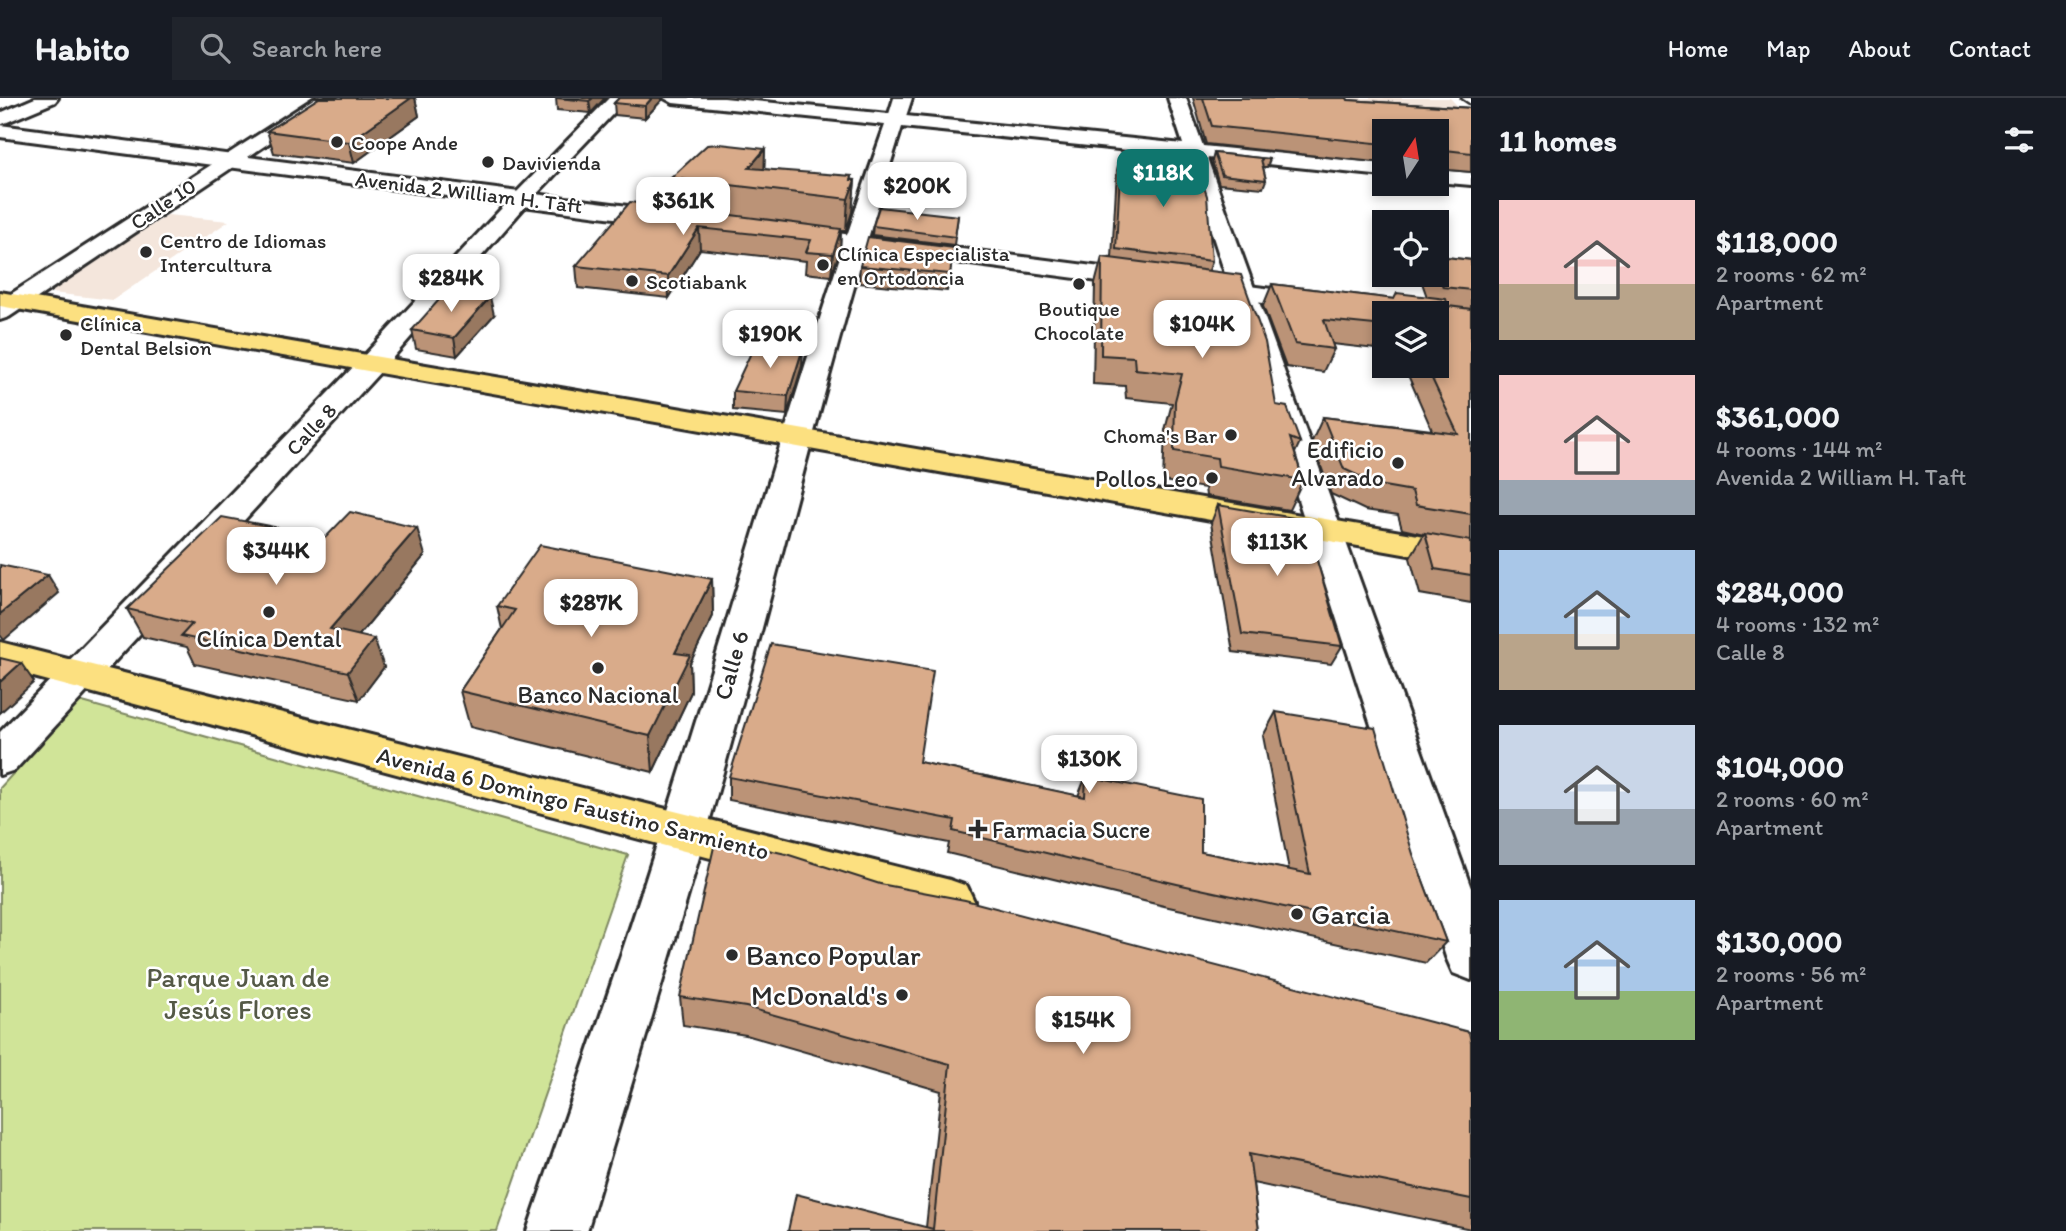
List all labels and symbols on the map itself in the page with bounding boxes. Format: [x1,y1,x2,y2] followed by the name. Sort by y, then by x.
[1372,119,1449,196] north arrow
[351,130,458,155] place label: Coope Ande
[329,134,345,150] marker: Coope Ande
[502,150,601,175] place label: Davivienda
[1114,150,1212,209] pin: $118K
[480,154,496,170] marker: Davivienda
[868,162,966,222] pin: $200K
[354,166,584,218] street label: Avenida 2 William H. Taft
[125,173,201,235] street label: Calle 10
[634,178,732,237] pin: $361K
[160,228,326,277] place label: Centro de Idiomas Intercultura
[837,241,1010,290] place label: Clínica Especialista en Ortodoncia
[138,244,154,260] marker: Centro de Idiomas Intercultura
[402,254,500,314] pin: $284K
[815,257,831,273] marker: Clínica Especialista en Ortodoncia
[646,269,747,294] place label: Scotiabank
[624,273,640,289] marker: Scotiabank
[1071,276,1087,292] marker: Boutique Chocolate
[1034,296,1124,345] place label: Boutique Chocolate
[1153,300,1251,360] pin: $104K
[721,310,819,370] pin: $190K
[80,311,212,360] place label: Clínica Dental Belsion
[58,327,74,343] marker: Clínica Dental Belsion
[281,398,341,460] street label: Calle 8
[1103,423,1218,448] place label: Choma's Bar
[1223,427,1239,443] marker: Choma's Bar
[1291,435,1384,492] place label: Edificio Alvarado
[1390,455,1406,471] marker: Edificio Alvarado
[1095,464,1198,493] place label: Pollos Leo
[1204,470,1220,486] marker: Pollos Leo
[1228,518,1326,578] pin: $113K
[227,528,325,587] pin: $344K
[542,580,640,639] pin: $287K
[261,604,277,620] marker: Clínica Dental
[196,624,342,653] place label: Clínica Dental
[707,627,755,703] street label: Calle 6
[590,660,606,676] marker: Banco Nacional
[517,680,679,709] place label: Banco Nacional
[1040,736,1138,795] pin: $130K
[374,740,772,866] street label: Avenida 6 Domingo Faustino Sarmiento
[992,815,1150,844] place label: Farmacia Sucre
[970,821,986,837] marker: Farmacia Sucre
[1311,897,1391,931] place label: Garcia
[1289,906,1305,922] marker: Garcia
[746,938,921,972] place label: Banco Popular
[724,947,740,963] marker: Banco Popular
[146,960,330,1026] park label: Parque Juan de Jesús Flores
[751,978,888,1012] place label: McDonald's
[894,987,910,1003] marker: McDonald's
[1034,996,1132,1056] pin: $154K

